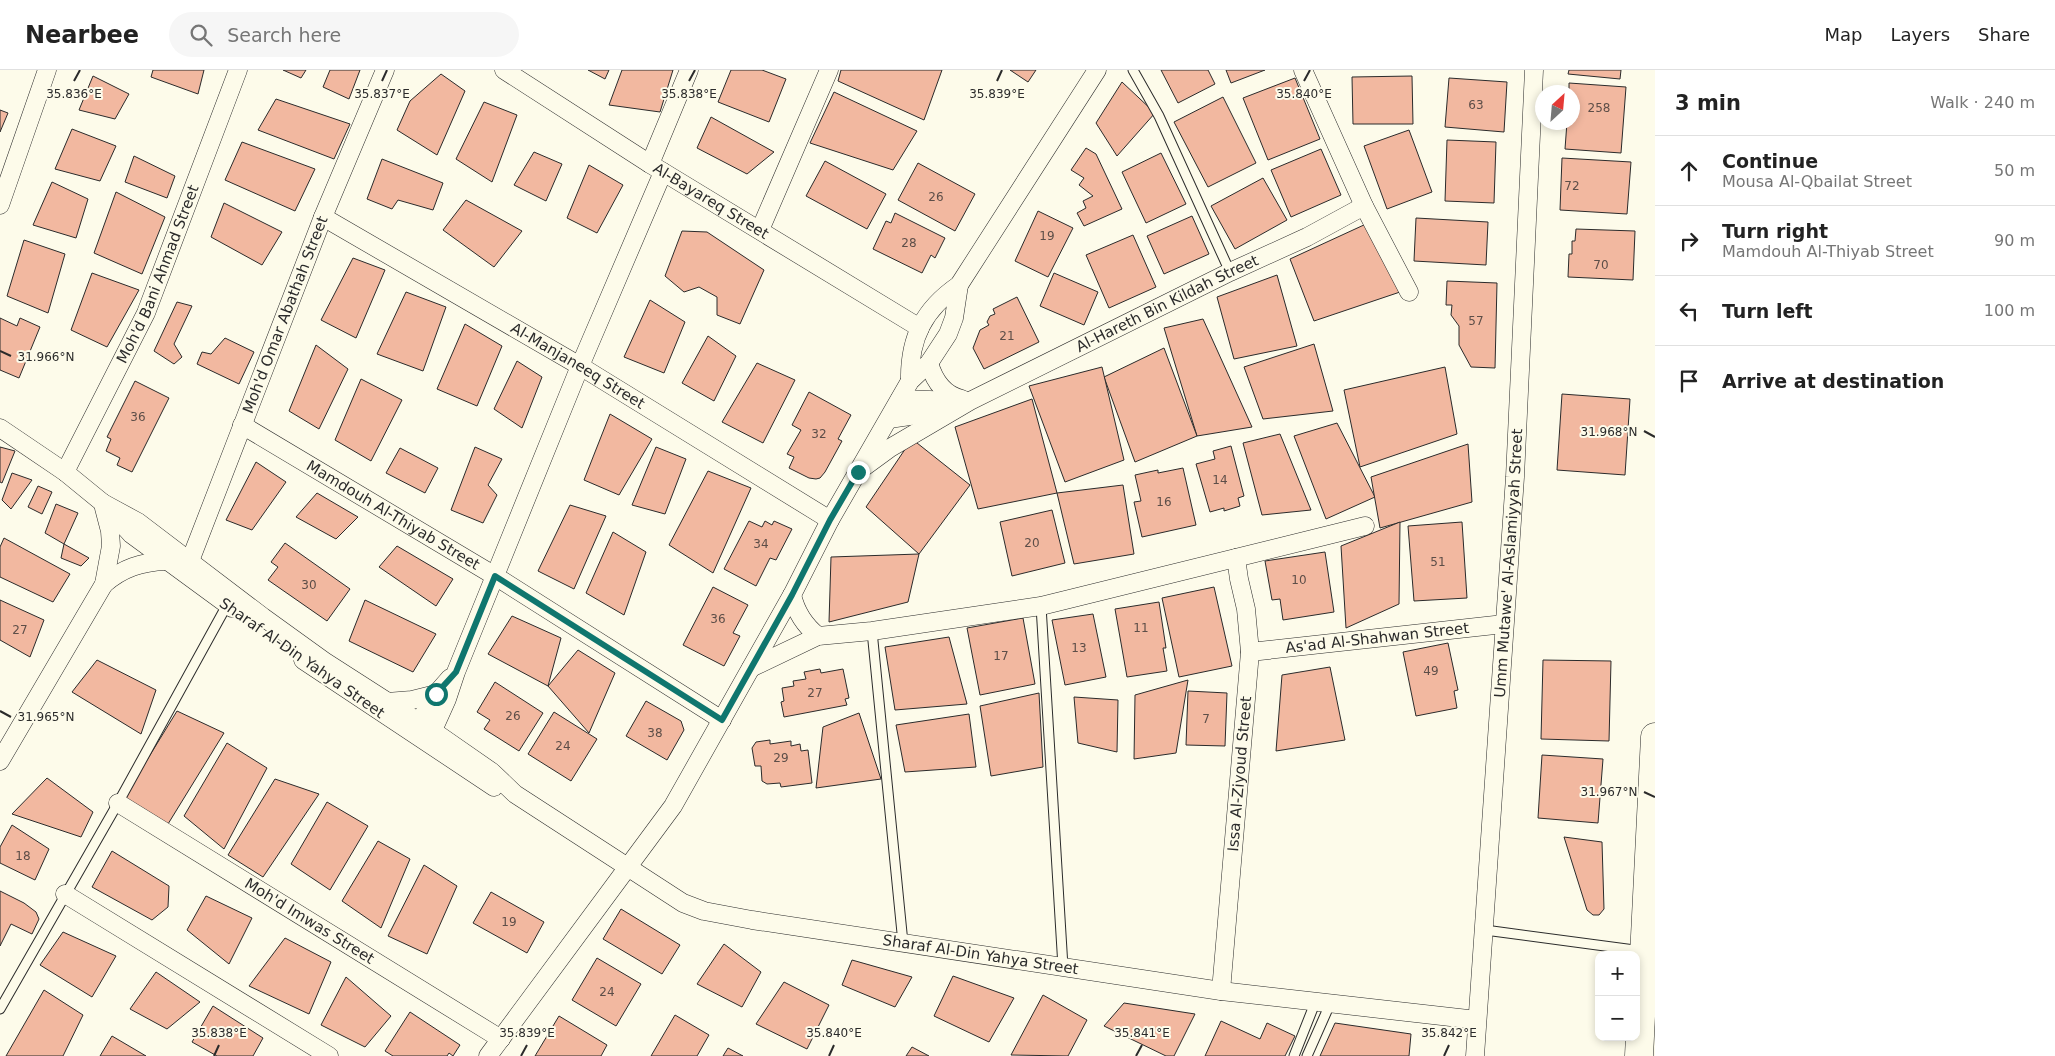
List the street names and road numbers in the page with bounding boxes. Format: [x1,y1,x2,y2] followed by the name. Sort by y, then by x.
[650,159,772,243] street label: Al-Bayareq Street
[113,182,203,366] street label: Moh'd Bani Ahmad Street
[239,213,332,416] street label: Moh'd Omar Abathah Street
[1073,251,1261,356] street label: Al-Hareth Bin Kildah Street
[508,319,648,413] street label: Al-Manjaneeq Street
[1491,428,1526,698] street label: Umm Mutawe' Al-Aslamiyyah Street
[303,457,483,574] street label: Mamdouh Al-Thiyab Street
[216,594,388,722] street label: Sharaf Al-Din Yahya Street
[1284,619,1470,657] street label: As'ad Al-Shahwan Street
[1224,695,1255,852] street label: Issa Al-Ziyoud Street
[241,874,378,968] street label: Moh'd Imwas Street
[881,931,1080,978] street label: Sharaf Al-Din Yahya Street

